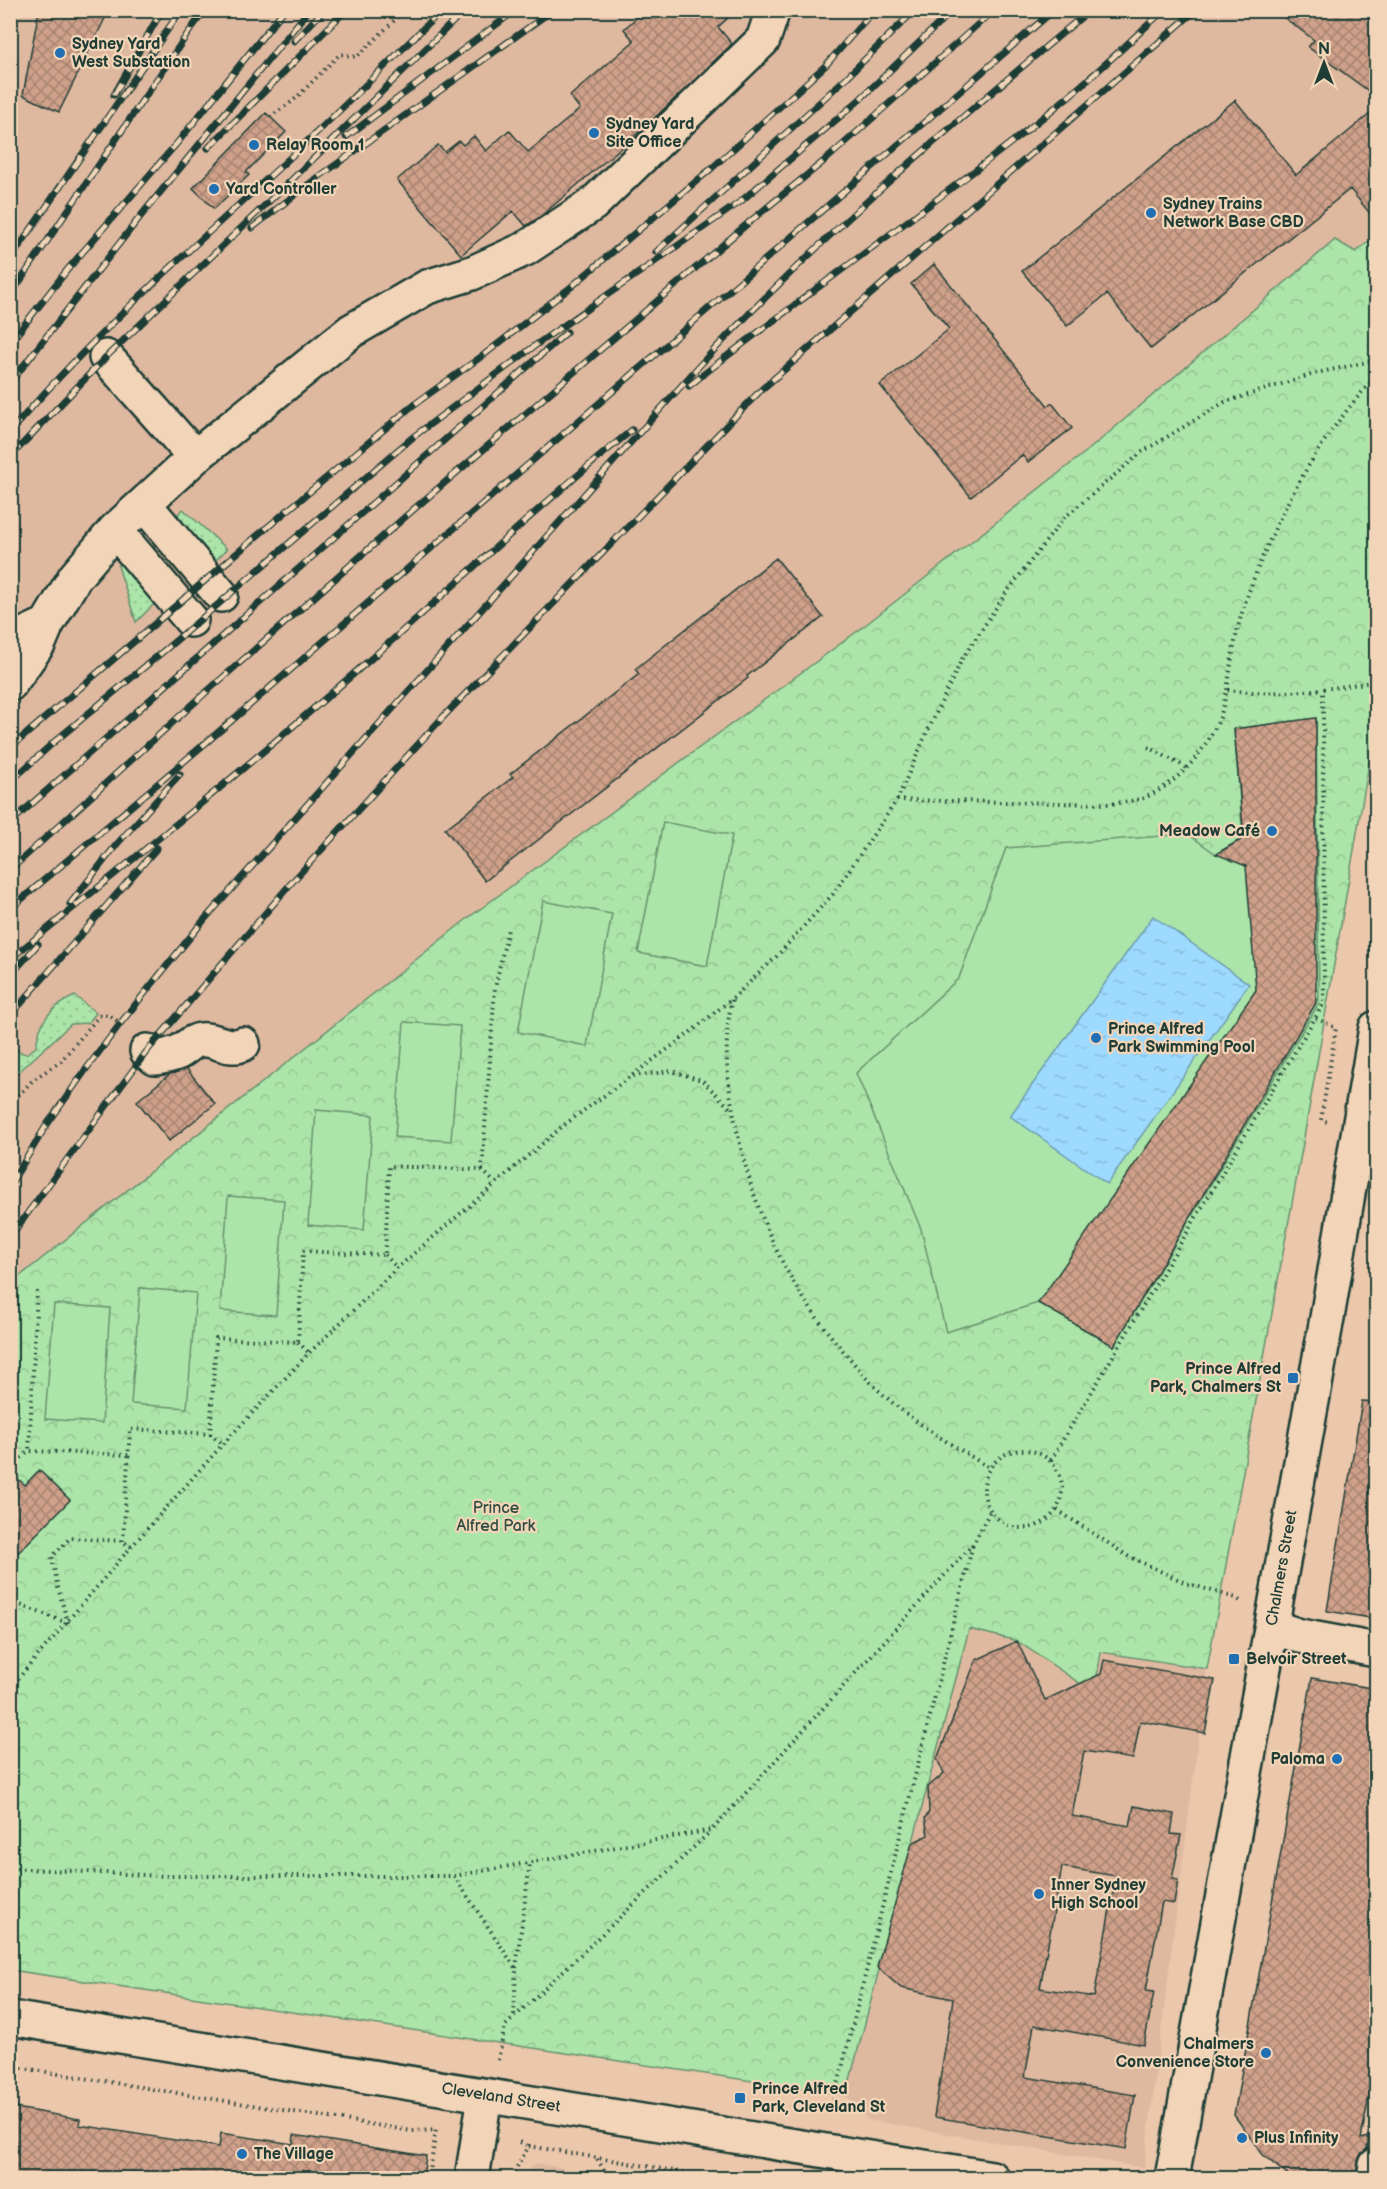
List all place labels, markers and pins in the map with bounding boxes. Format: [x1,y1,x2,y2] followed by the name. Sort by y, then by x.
[72,35,190,72] place label: Sydney Yard West Substation
[53,46,67,60] marker: Sydney Yard West Substation
[606,115,694,152] place label: Sydney Yard Site Office
[587,126,601,140] marker: Sydney Yard Site Office
[266,136,364,155] place label: Relay Room 1
[247,138,261,152] marker: Relay Room 1
[226,180,337,199] place label: Yard Controller
[207,182,221,196] marker: Yard Controller
[1163,195,1304,232] place label: Sydney Trains Network Base CBD
[1144,206,1158,220] marker: Sydney Trains Network Base CBD
[1159,822,1261,841] place label: Meadow Café
[1265,824,1279,838] marker: Meadow Café
[1108,1020,1255,1057] place label: Prince Alfred Park Swimming Pool
[1089,1031,1103,1045] marker: Prince Alfred Park Swimming Pool
[1150,1360,1282,1397] place label: Prince Alfred Park, Chalmers St
[1286,1371,1300,1385] marker: Prince Alfred Park, Chalmers St
[1246,1650,1347,1669] place label: Belvoir Street
[1227,1652,1241,1666] marker: Belvoir Street
[1271,1750,1325,1769] place label: Paloma
[1330,1752,1344,1766] marker: Paloma
[1051,1876,1147,1913] place label: Inner Sydney High School
[1032,1887,1046,1901] marker: Inner Sydney High School
[1116,2035,1254,2072] place label: Chalmers Convenience Store
[1259,2046,1273,2060] marker: Chalmers Convenience Store
[752,2080,886,2117] place label: Prince Alfred Park, Cleveland St
[733,2091,747,2105] marker: Prince Alfred Park, Cleveland St
[1254,2129,1339,2148] place label: Plus Infinity
[1235,2131,1249,2145] marker: Plus Infinity
[254,2145,334,2164] place label: The Village
[235,2147,249,2161] marker: The Village

